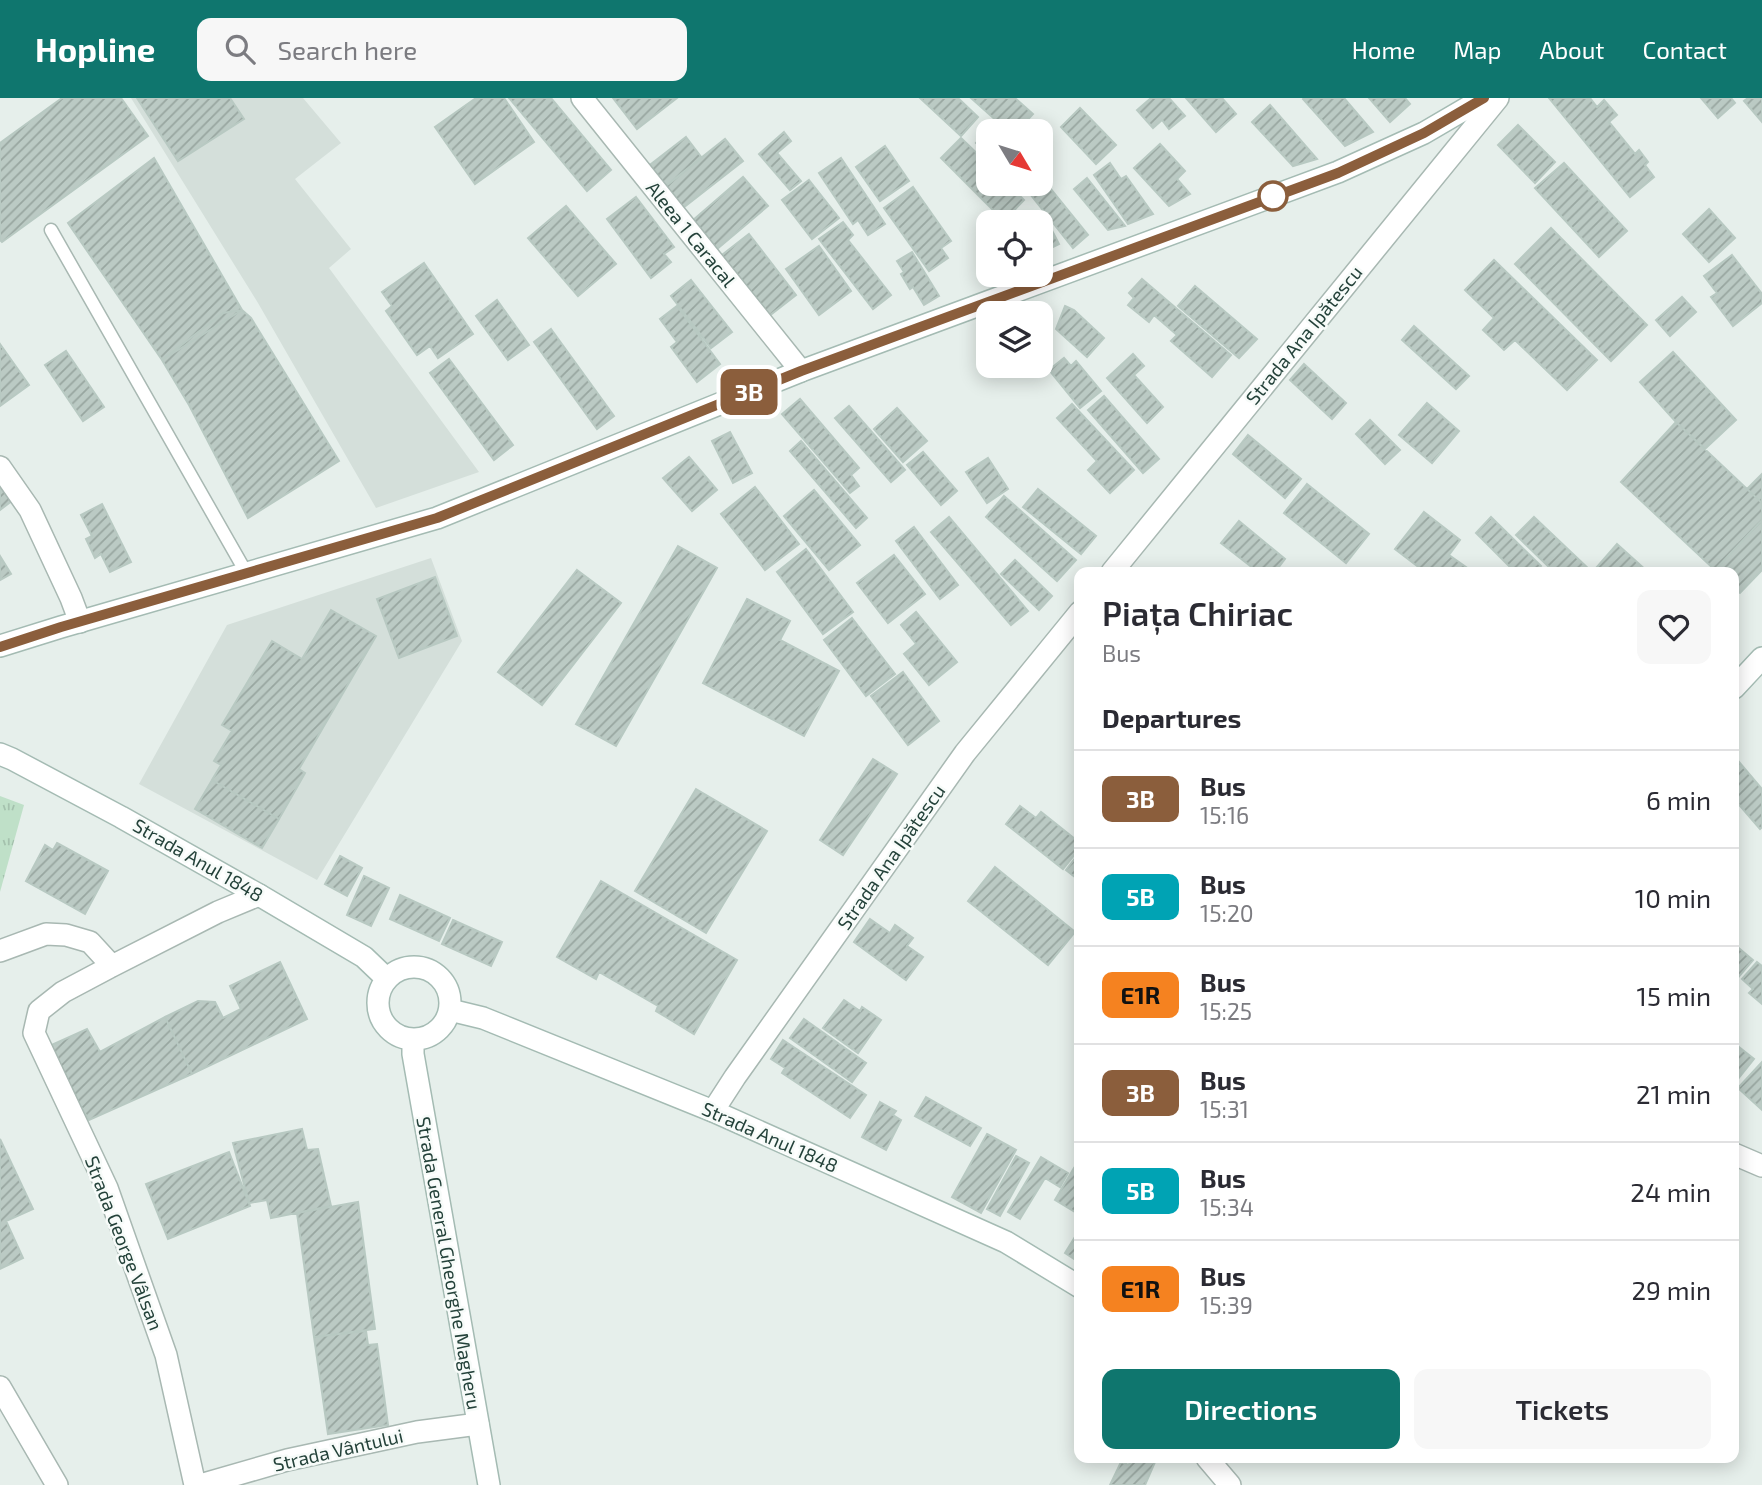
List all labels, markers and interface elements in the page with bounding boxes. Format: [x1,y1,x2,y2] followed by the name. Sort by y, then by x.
[197,18,687,81] search box
[35,29,155,69] text: Hopline
[221,30,259,68] icon: search
[277,34,417,65] text: Search here
[1352,35,1415,64] text: Home
[1453,35,1501,64] text: Map
[1539,35,1605,64] text: About
[1643,35,1727,64] text: Contact
[976,119,1054,196] north arrow
[976,119,1053,378] map controls
[642,176,741,291] street label: Aleea 1 Caracal
[1258,181,1288,211] unlabelled marker
[976,210,1053,287] button: locate
[1241,261,1367,409] street label: Strada Ana Ipătescu
[976,301,1053,378] button: layers
[718,369,780,415] line badge: 3B
[735,377,763,406] text: 3B
[1637,590,1711,664] button: heart
[1102,593,1293,633] text: Piața Chiriac
[1102,639,1141,667] text: Bus
[1102,702,1241,733] text: Departures
[1200,770,1246,801] text: Bus
[832,780,949,934] street label: Strada Ana Ipătescu
[1126,784,1155,813] text: 3B
[1646,784,1711,815] text: 6 min
[1200,801,1249,829] text: 15:16
[129,813,267,906] street label: Strada Anul 1848
[1200,868,1246,899] text: Bus
[1126,882,1155,911] text: 5B
[1635,882,1711,913] text: 10 min
[1200,899,1254,927] text: 15:20
[1200,966,1246,997] text: Bus
[1121,980,1160,1009] text: E1R
[1637,980,1711,1011] text: 15 min
[1200,997,1252,1025] text: 15:25
[1200,1064,1246,1095] text: Bus
[1126,1078,1155,1107] text: 3B
[1636,1078,1711,1109] text: 21 min
[1200,1095,1249,1123] text: 15:31
[699,1096,842,1177] street label: Strada Anul 1848
[412,1115,487,1411] street label: Strada General Gheorghe Magheru
[81,1153,168,1333] street label: Strada George Vâlsan
[1200,1162,1246,1193] text: Bus
[1126,1176,1155,1205] text: 5B
[1630,1176,1711,1207] text: 24 min
[1200,1193,1254,1221] text: 15:34
[1200,1260,1246,1291] text: Bus
[1121,1274,1160,1303] text: E1R
[1631,1274,1711,1305] text: 29 min
[1200,1291,1253,1319] text: 15:39
[1102,1369,1400,1449] button: Directions
[1414,1369,1711,1449] button: Tickets
[271,1423,405,1476] street label: Strada Vântului

